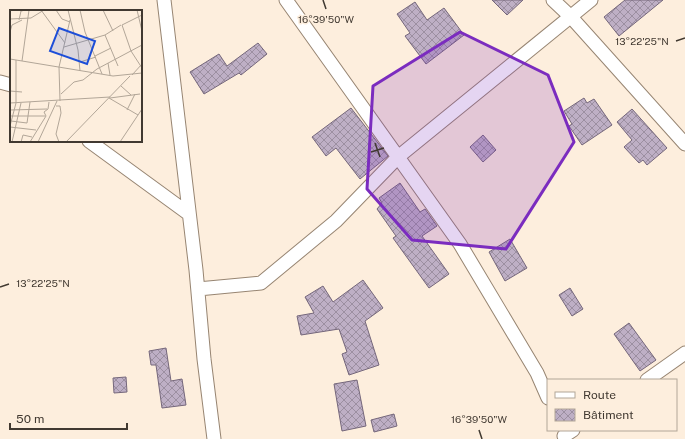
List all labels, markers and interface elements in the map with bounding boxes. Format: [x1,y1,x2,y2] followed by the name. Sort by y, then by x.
[10,10,142,142] inset map
[298,13,355,25] text: 16°39'50"W
[615,35,669,47] text: 13°22'25"N
[16,277,70,289] text: 13°22'25"N
[547,379,677,431] legend
[583,388,616,402] text: Route
[10,405,127,431] scale bar
[583,408,634,422] text: Bâtiment
[16,412,44,426] text: 50 m
[451,413,508,425] text: 16°39'50"W

